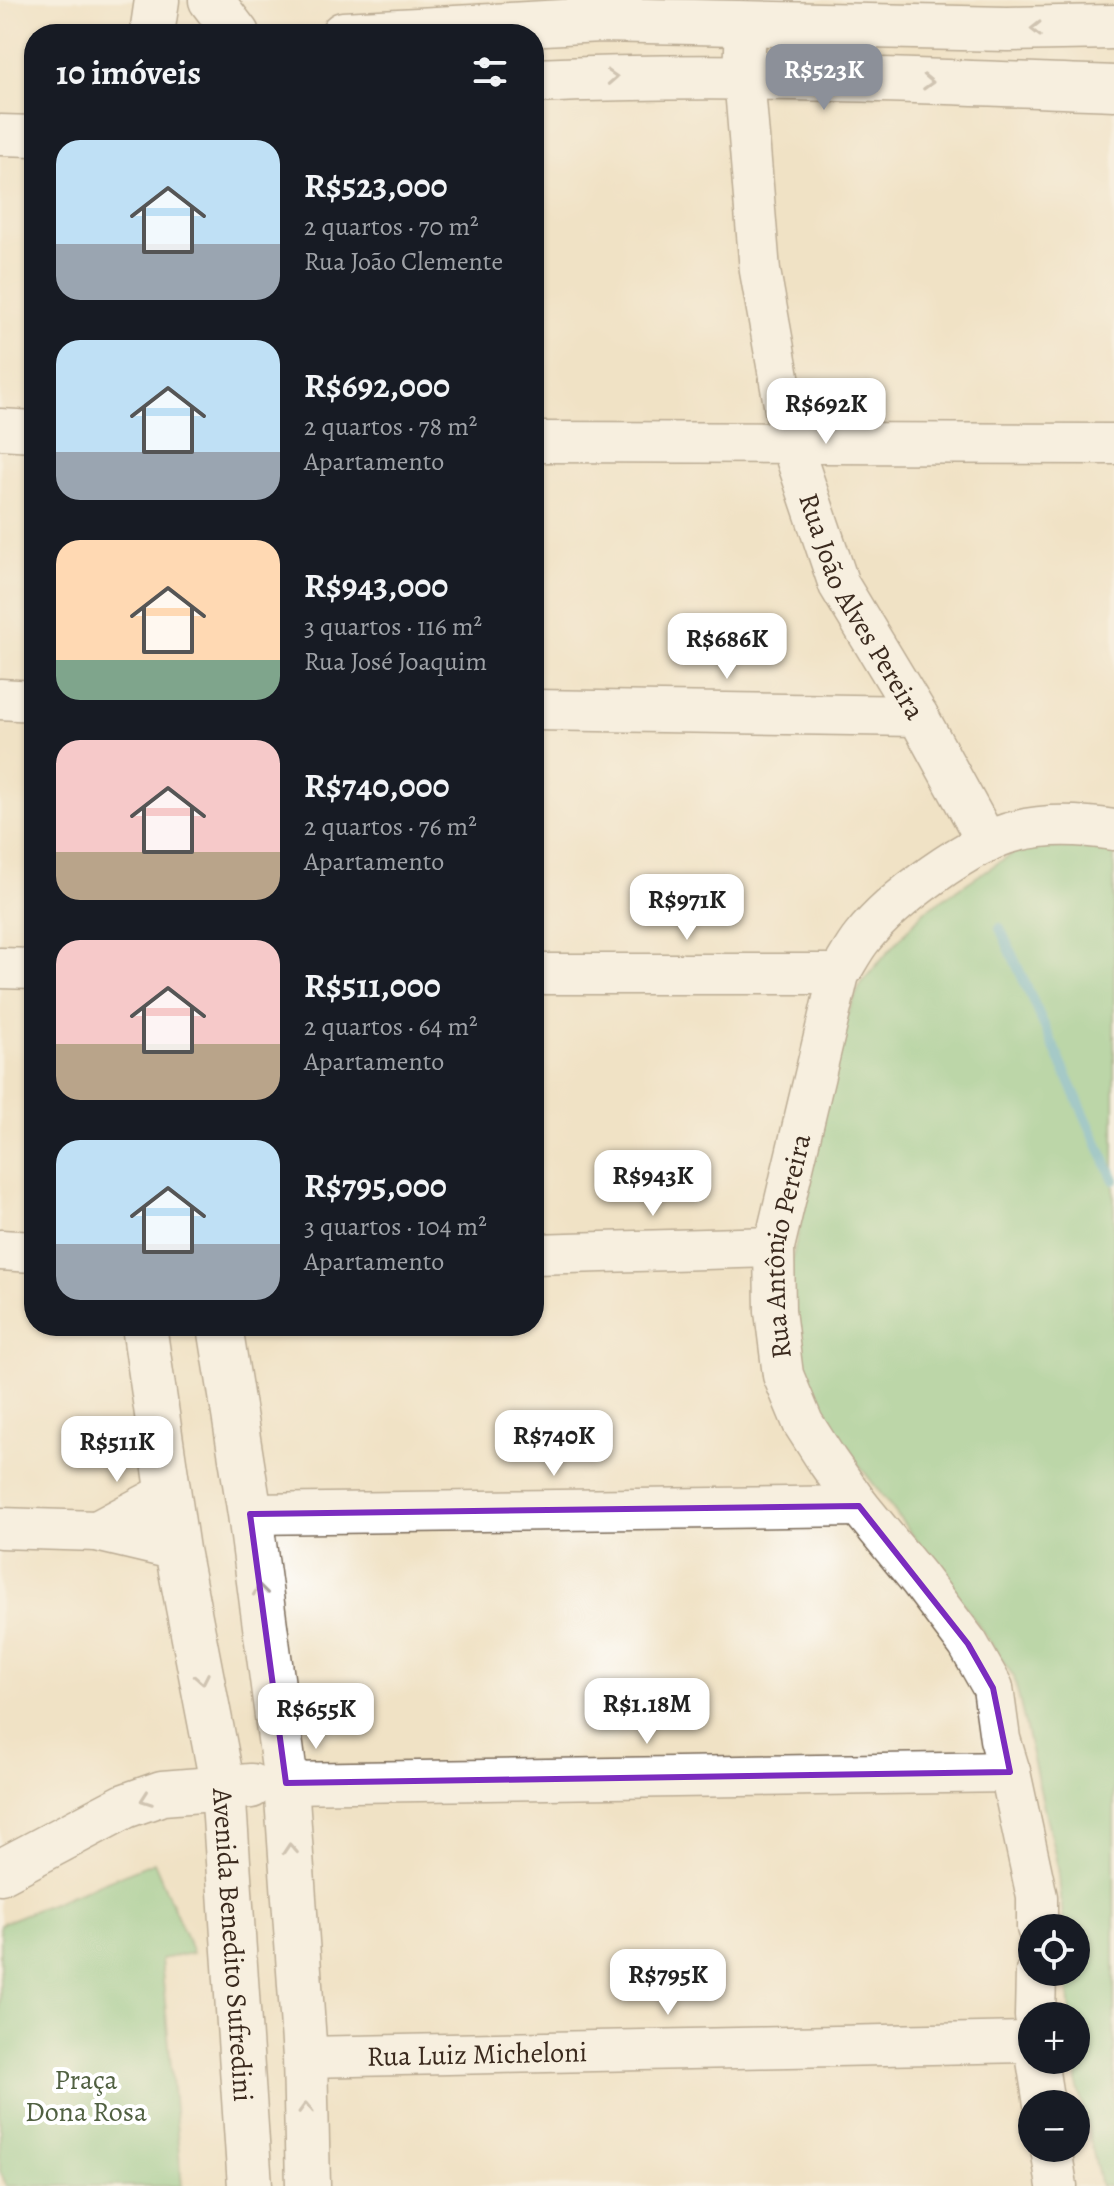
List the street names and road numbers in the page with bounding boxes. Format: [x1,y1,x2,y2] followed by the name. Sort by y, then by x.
[789,488,934,727] street label: Rua João Alves Pereira
[756,1130,820,1361] street label: Rua Antônio Pereira
[203,1786,262,2103] street label: Avenida Benedito Sufredini
[366,2033,588,2076] street label: Rua Luiz Micheloni

